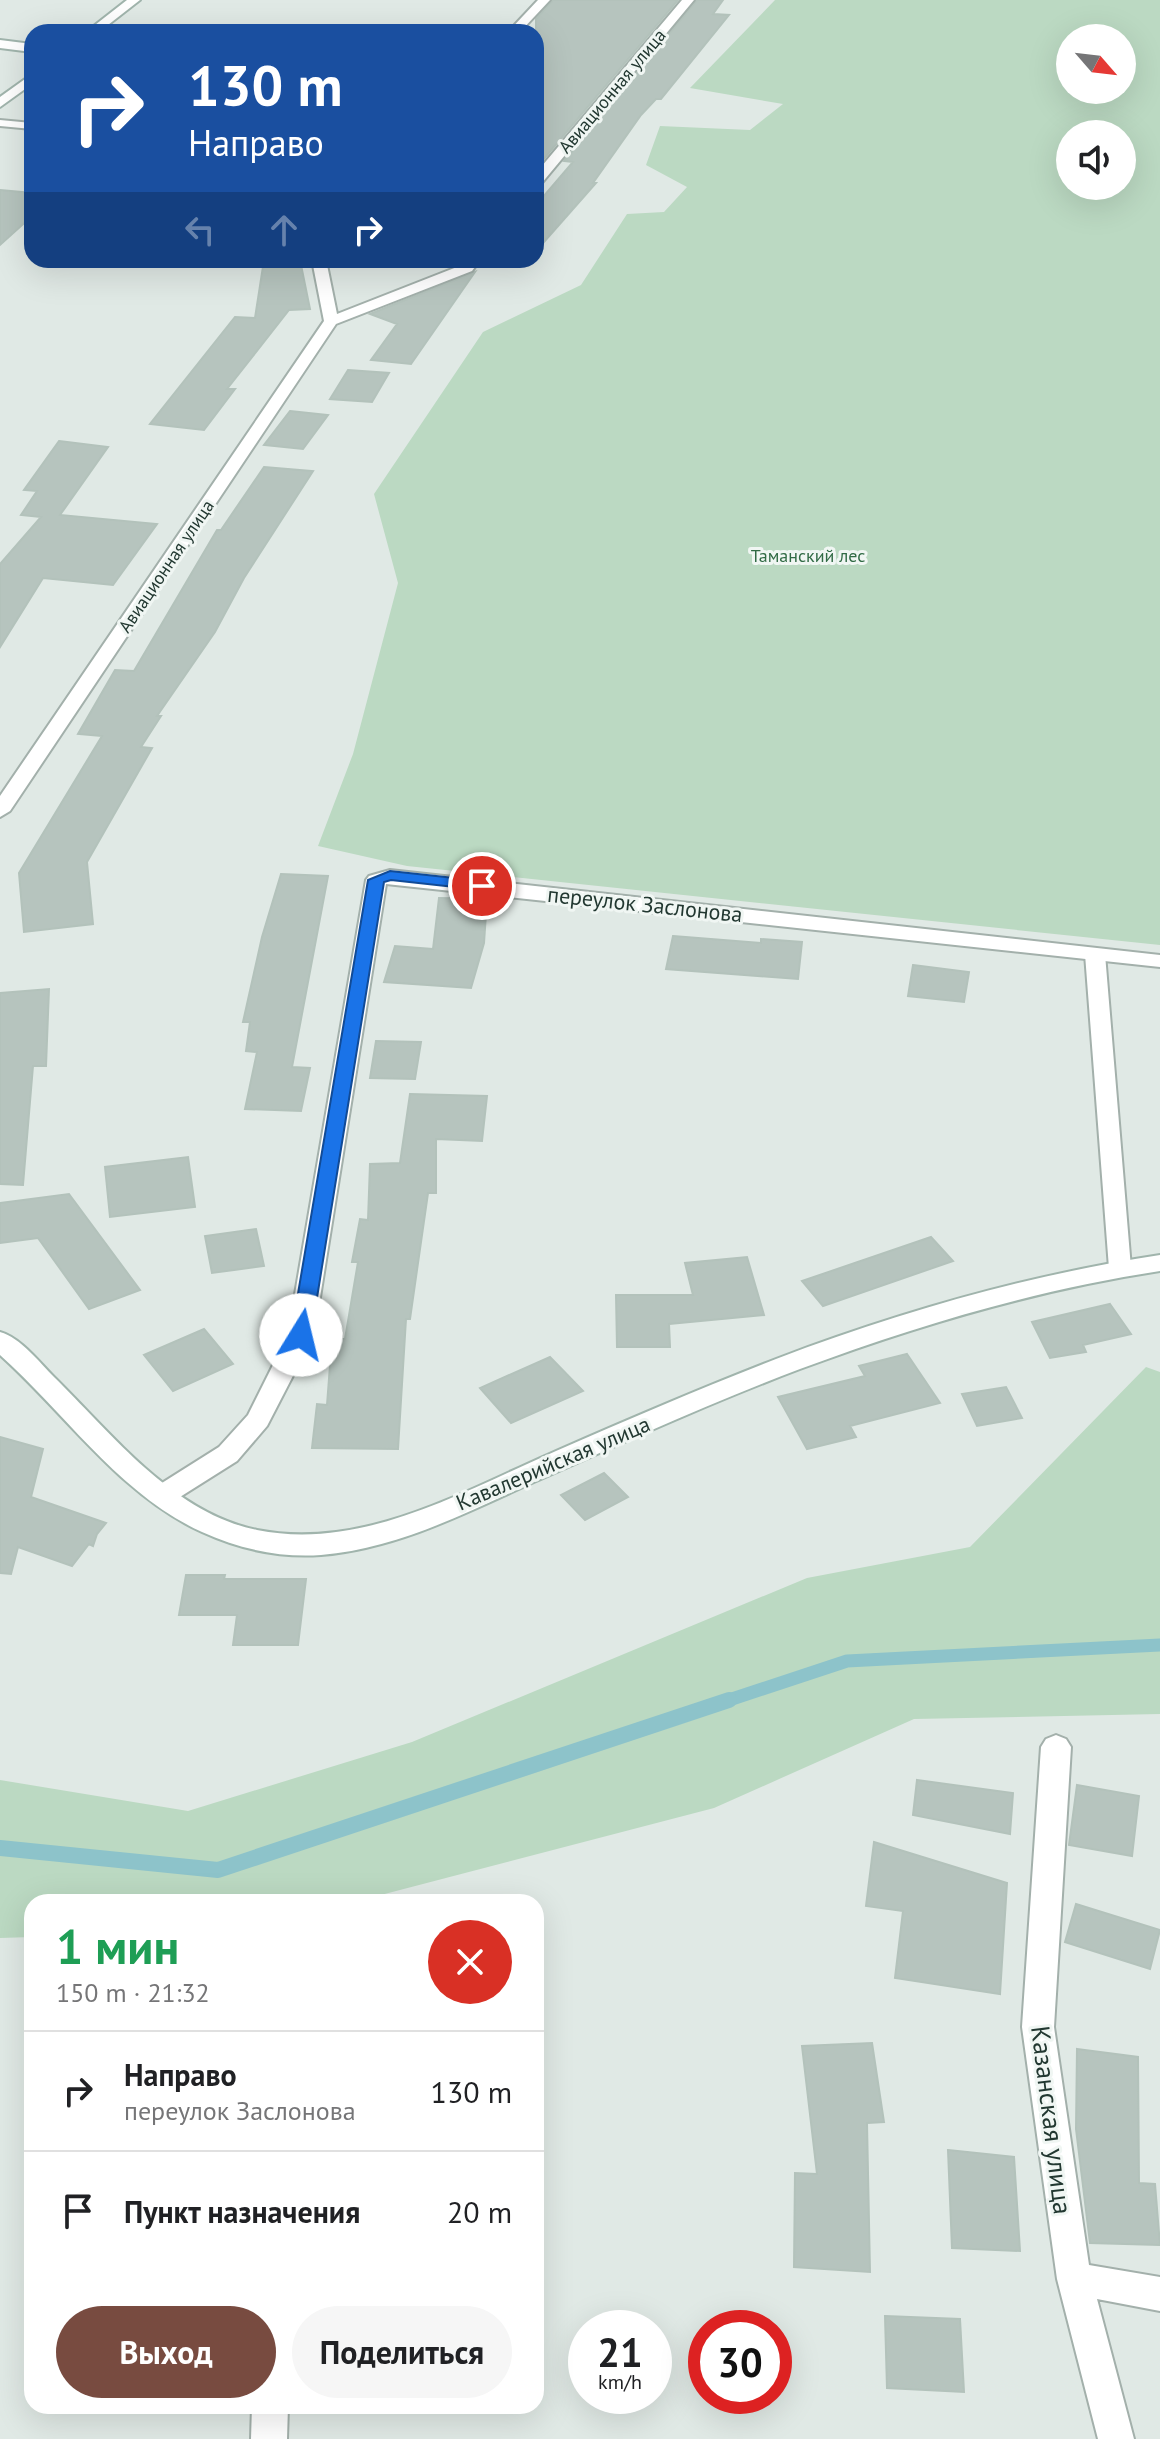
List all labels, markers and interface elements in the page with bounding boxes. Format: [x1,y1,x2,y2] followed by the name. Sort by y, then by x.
[553,24,671,158] street label: Авиационная улица
[1056,24,1136,104] north arrow
[1056,24,1136,200] map controls
[188,49,343,121] text: 130 m
[56,56,160,160] icon: right
[188,119,324,166] text: Направо
[1056,120,1136,200] button: sound
[178,208,222,252] icon: left
[262,208,306,252] icon: ahead
[346,208,390,252] icon: right
[113,495,219,637] street label: Авиационная улица
[751,544,865,567] park label: Таманский лес
[448,852,516,920] pin
[460,864,504,908] icon: arrive
[546,880,744,928] street label: переулок Заслонова
[259,1293,343,1377] position arrow
[452,1409,654,1517] street label: Кавалерийская улица
[56,1915,179,1977] text: 1 мин
[428,1920,512,2004] button: close
[56,1976,210,2009] text: 150 m · 21:32
[1024,2024,1080,2216] street label: Казанская улица
[124,2055,237,2094] text: Направо
[56,2069,100,2113] icon: right
[431,2072,512,2111] text: 130 m
[124,2094,356,2127] text: переулок Заслонова
[56,2189,100,2233] icon: arrive
[124,2192,360,2231] text: Пункт назначения
[447,2192,512,2231] text: 20 m
[56,2306,276,2398] button: Выход
[292,2306,512,2398] button: Поделиться
[688,2310,792,2414] speed limit sign: 30
[597,2326,643,2378] text: 21
[598,2369,642,2395] text: km/h

